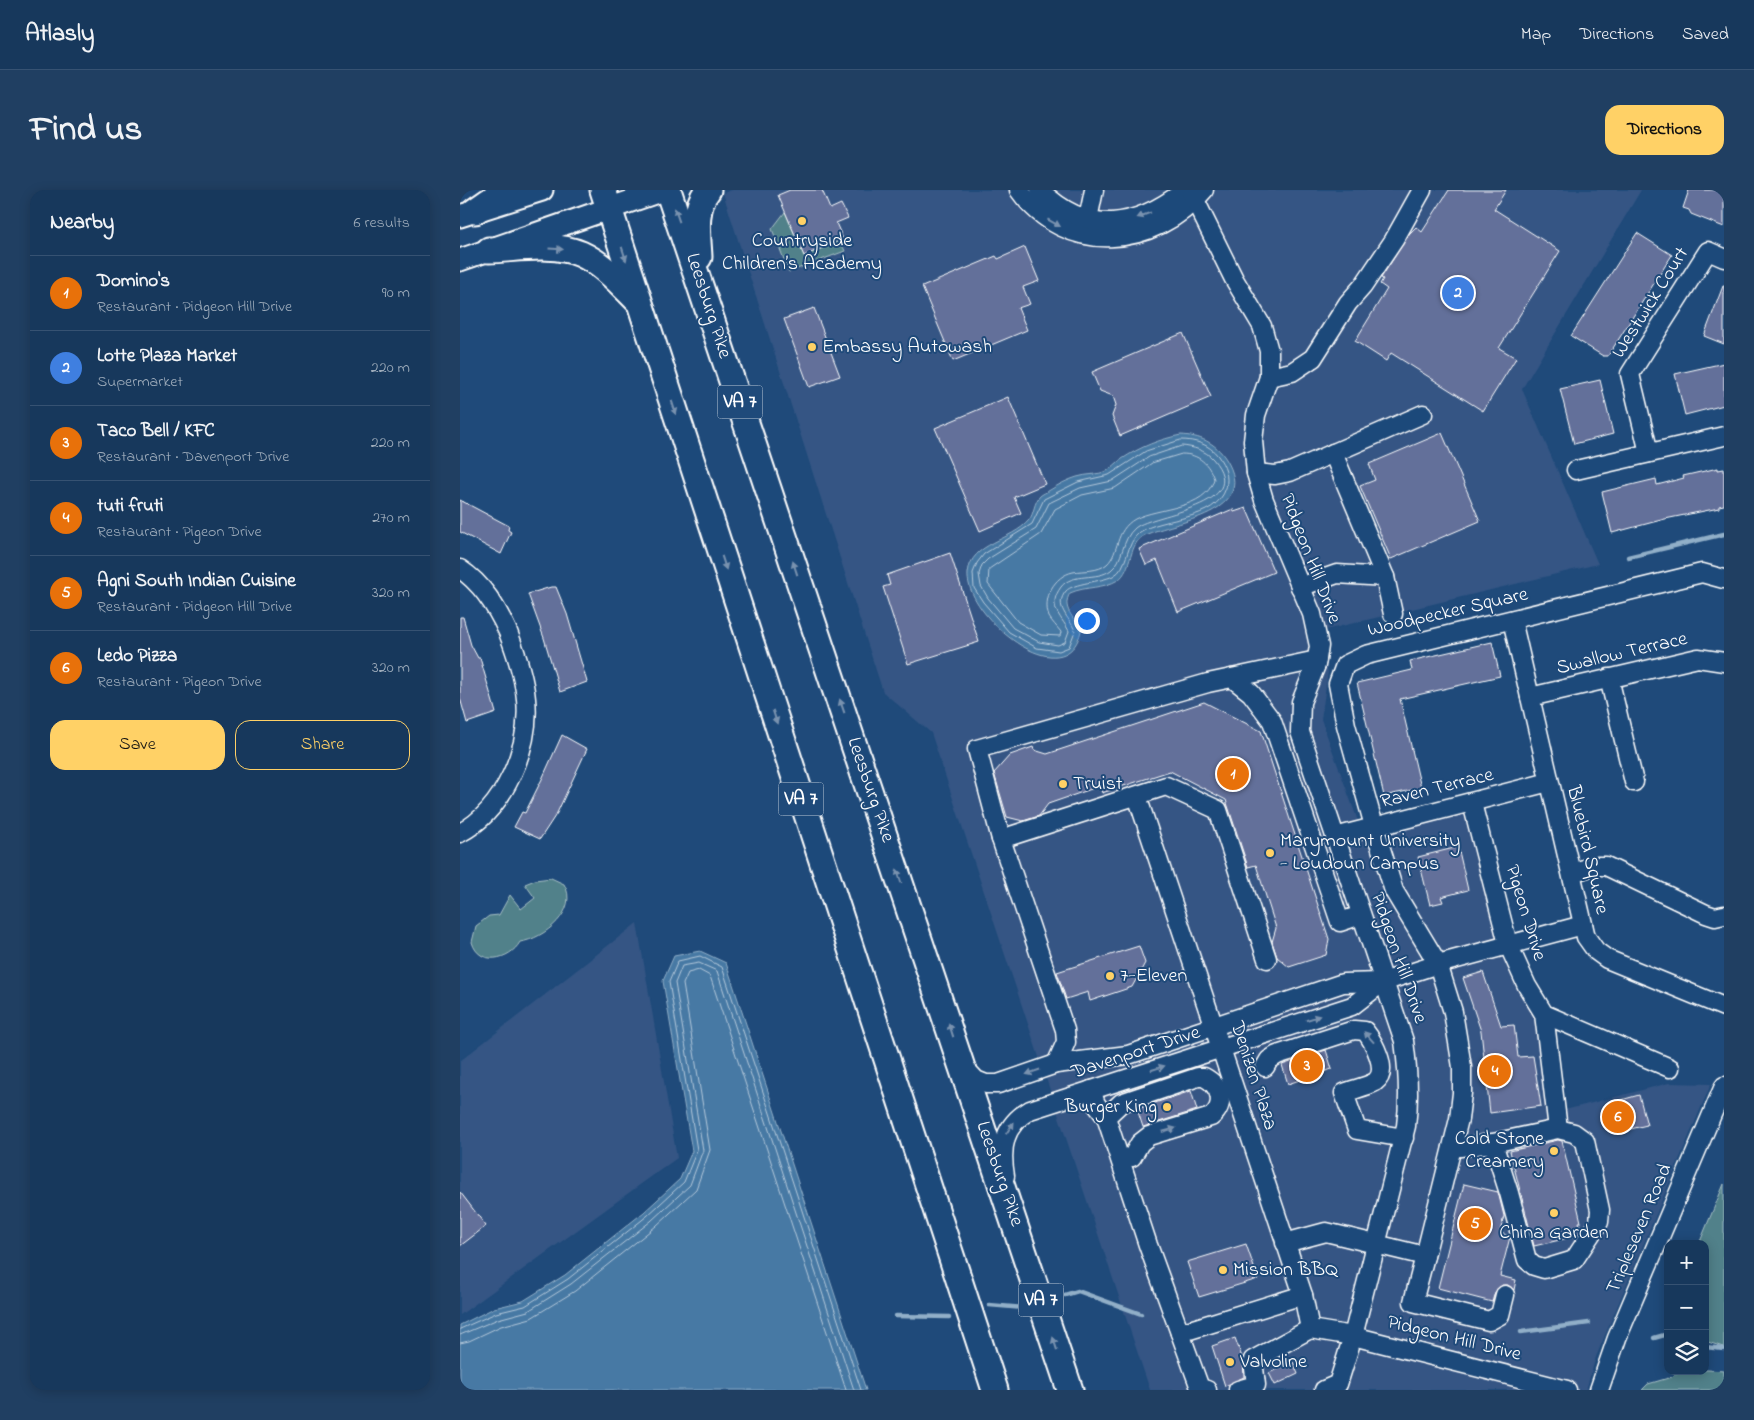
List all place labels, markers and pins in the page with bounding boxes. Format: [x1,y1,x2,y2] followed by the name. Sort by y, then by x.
[796,215,808,227] marker: Countryside Children’s Academy
[722,227,882,279] place label: Countryside Children’s Academy
[1442,274,1474,312] pin: 2
[822,333,992,362] place label: Embassy Autowash
[806,341,818,353] marker: Embassy Autowash
[1217,755,1249,793] pin: 1
[1073,770,1123,799] place label: Truist
[1057,778,1069,790] marker: Truist
[1280,827,1460,879] place label: Marymount University - Loudoun Campus
[1264,847,1276,859] marker: Marymount University - Loudoun Campus
[1120,962,1187,991] place label: 7-Eleven
[1104,970,1116,982] marker: 7-Eleven
[1291,1047,1323,1085] pin: 3
[1479,1052,1511,1090] pin: 4
[1064,1093,1157,1123] place label: Burger King
[1602,1098,1634,1136] pin: 6
[1161,1101,1173,1113] marker: Burger King
[1455,1125,1544,1177] place label: Cold Stone Creamery
[1548,1145,1560,1157] marker: Cold Stone Creamery
[1459,1205,1491,1243] pin: 5
[1548,1207,1560,1219] marker: China Garden
[1499,1219,1609,1248] place label: China Garden
[1233,1256,1339,1285] place label: Mission BBQ
[1217,1264,1229,1276] marker: Mission BBQ
[1239,1348,1307,1377] place label: Valvoline
[1224,1356,1236,1368] marker: Valvoline

